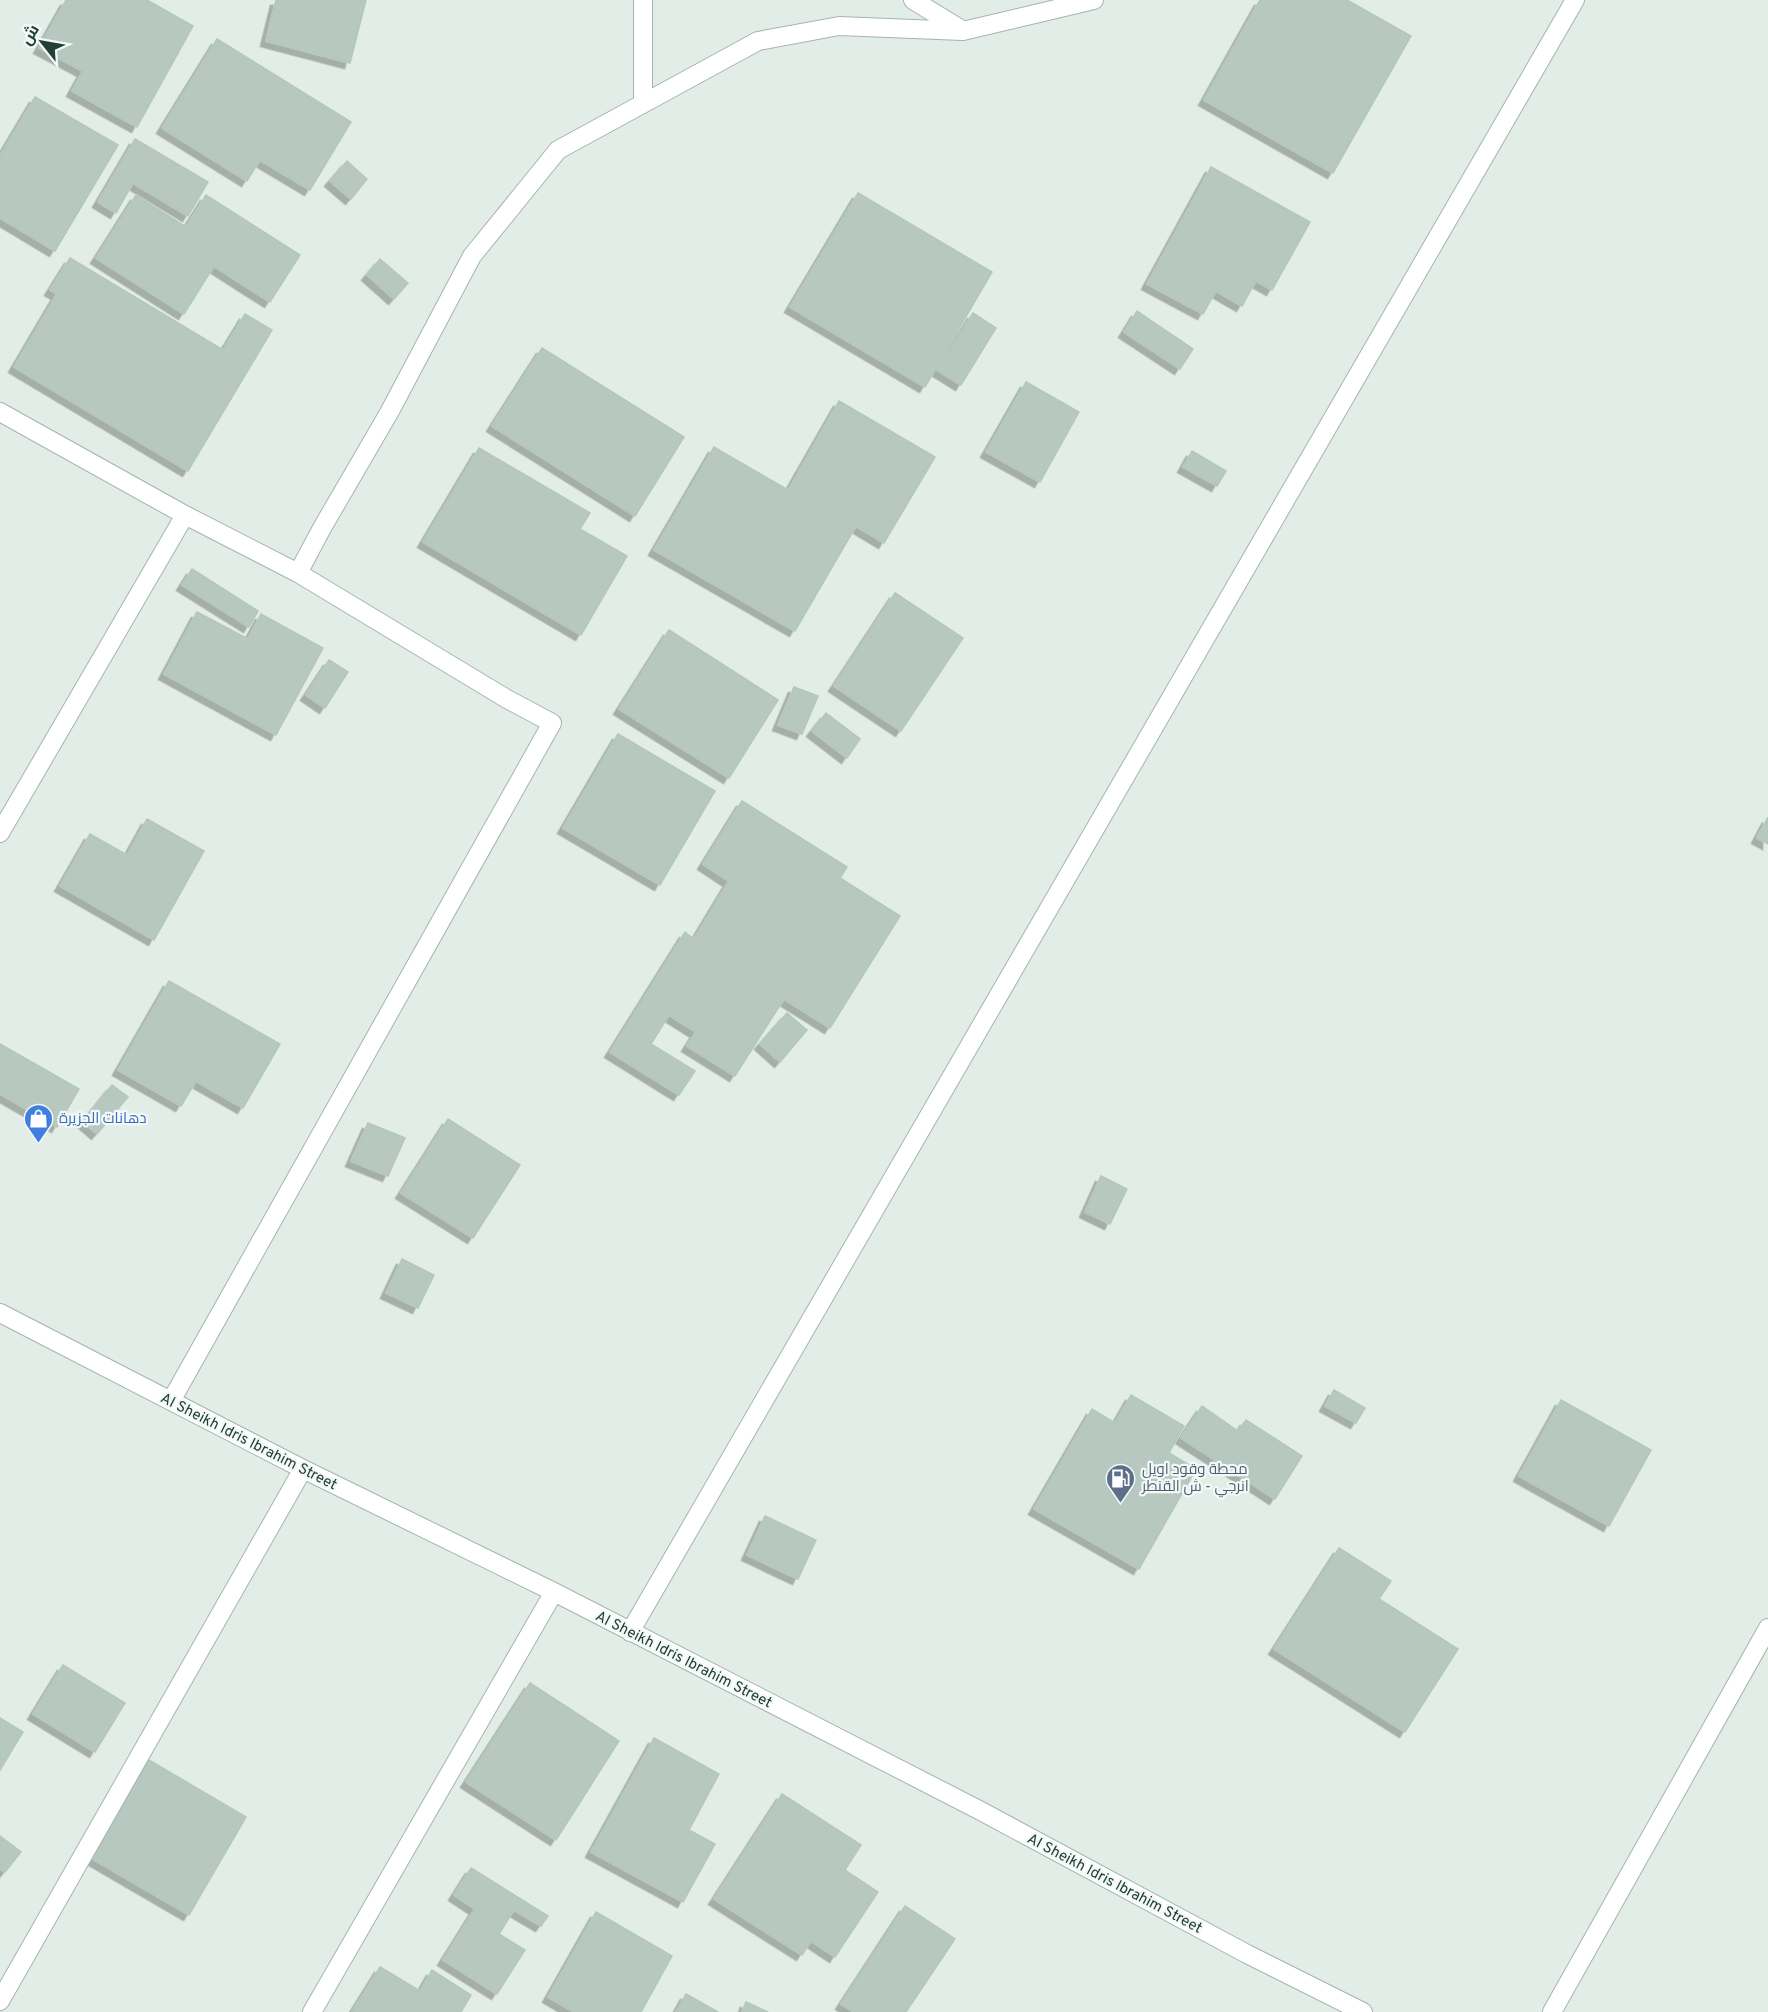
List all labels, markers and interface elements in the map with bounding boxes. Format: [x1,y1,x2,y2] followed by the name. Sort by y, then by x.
[12,12,72,72] north arrow
[17,21,45,49] text: ش
[22,1102,54,1144] shop icon: دهانات الجزيرة
[59,1110,147,1129] place label: دهانات الجزيرة
[157,1389,340,1495] street label: Al Sheikh Idris Ibrahim Street
[1141,1461,1249,1498] place label: محطة وقود اويل انرجي - ش القنطر
[1105,1462,1137,1504] fuel station icon: محطة وقود اويل انرجي - ش القنطر
[592,1607,775,1713] street label: Al Sheikh Idris Ibrahim Street
[1023,1830,1205,1939] street label: Al Sheikh Idris Ibrahim Street

